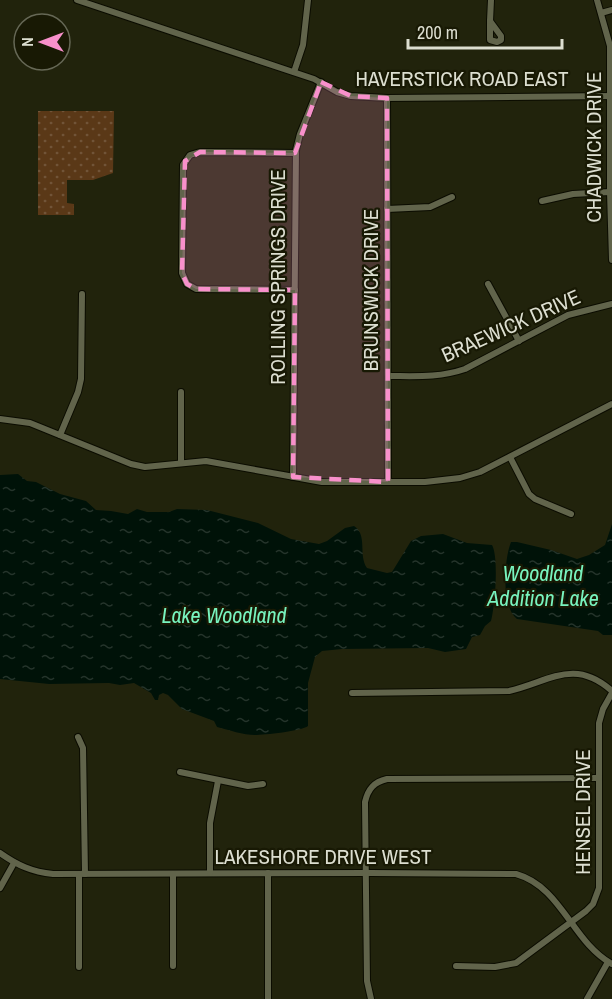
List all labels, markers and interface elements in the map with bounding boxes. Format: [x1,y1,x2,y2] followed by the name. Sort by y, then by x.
[12,12,72,72] north arrow
[408,12,562,50] scale bar
[417,20,458,45] text: 200 m
[16,37,38,47] text: N
[355,64,569,93] street label: HAVERSTICK ROAD EAST
[579,71,608,223] street label: CHADWICK DRIVE
[263,169,292,385] street label: ROLLING SPRINGS DRIVE
[356,209,385,371] street label: BRUNSWICK DRIVE
[437,282,585,369] street label: BRAEWICK DRIVE
[486,558,599,613] water label: Woodland Addition Lake
[162,600,287,630] water label: Lake Woodland
[568,749,597,875] street label: HENSEL DRIVE
[214,842,432,871] street label: LAKESHORE DRIVE WEST

